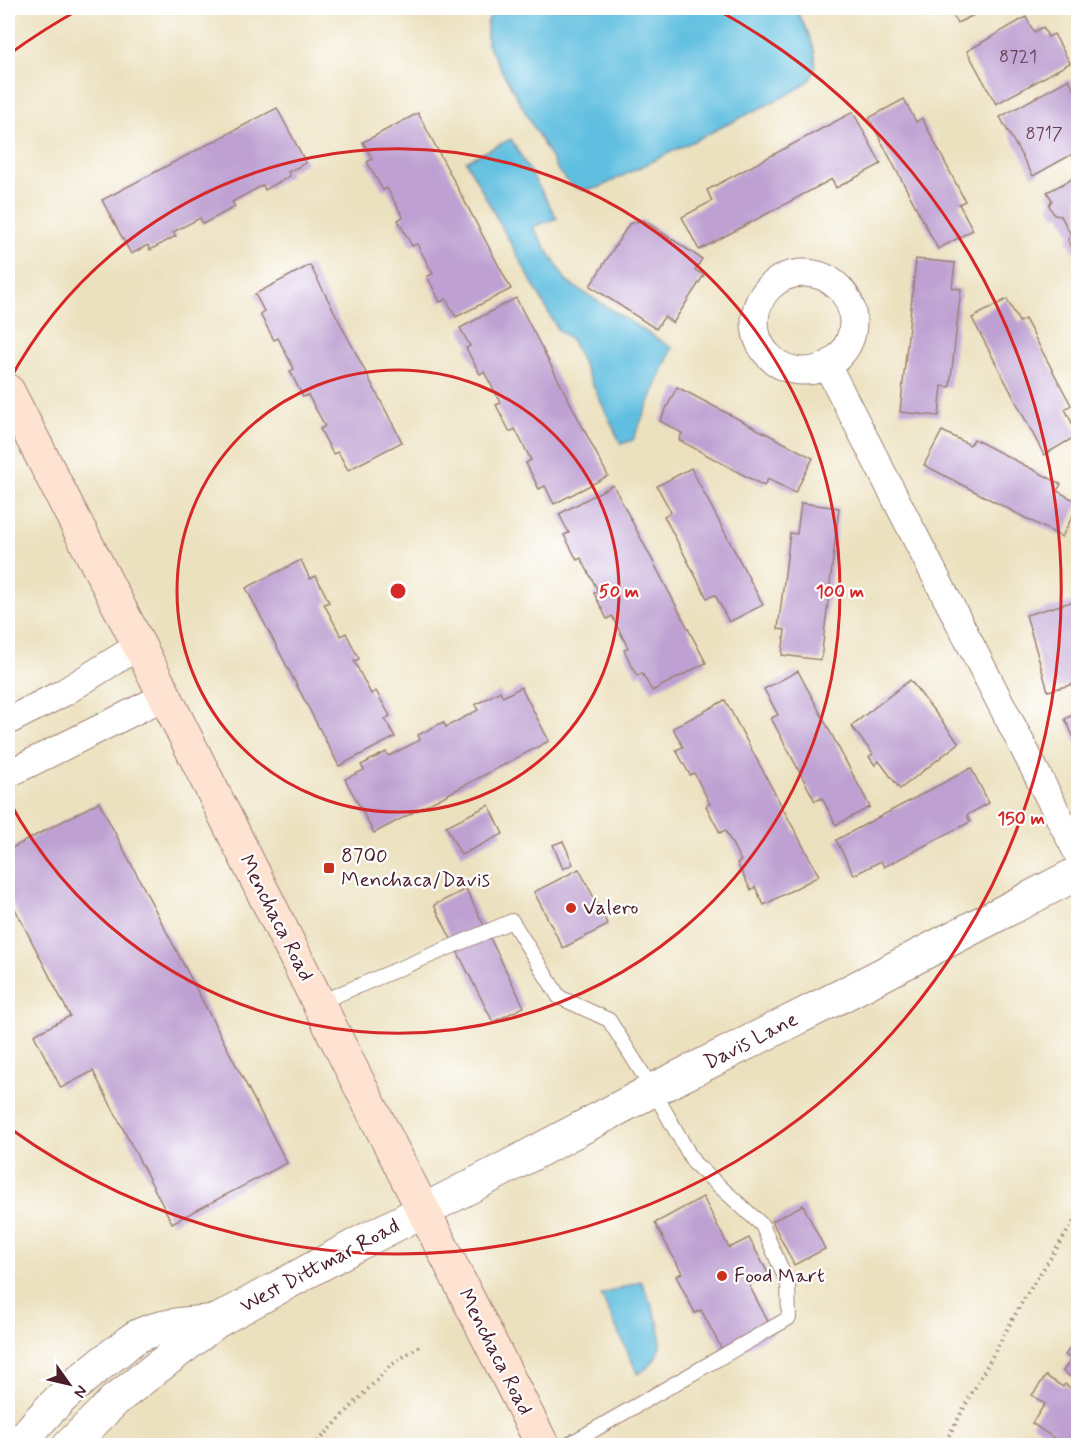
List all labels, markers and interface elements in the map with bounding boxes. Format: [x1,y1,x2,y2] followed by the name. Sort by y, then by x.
[999,45,1037,69] house number: 8721
[1025,122,1063,146] house number: 8717
[599,580,639,604] text: 50 m
[816,580,864,604] text: 100 m
[388,581,408,601] centre of rings
[997,807,1045,831] text: 150 m
[341,842,490,894] place label: 8700 Menchaca/Davis
[232,850,320,986] street label: Menchaca Road
[322,861,336,875] marker: 8700 Menchaca/Davis
[583,894,638,922] place label: Valero
[564,901,578,915] marker: Valero
[699,1005,803,1077] street label: Davis Lane
[235,1212,405,1320] street label: West Dittmar Road
[734,1262,825,1290] place label: Food Mart
[715,1269,729,1283] marker: Food Mart
[451,1284,539,1420] street label: Menchaca Road
[39,1354,99,1414] north arrow
[69,1381,92,1402] text: N

